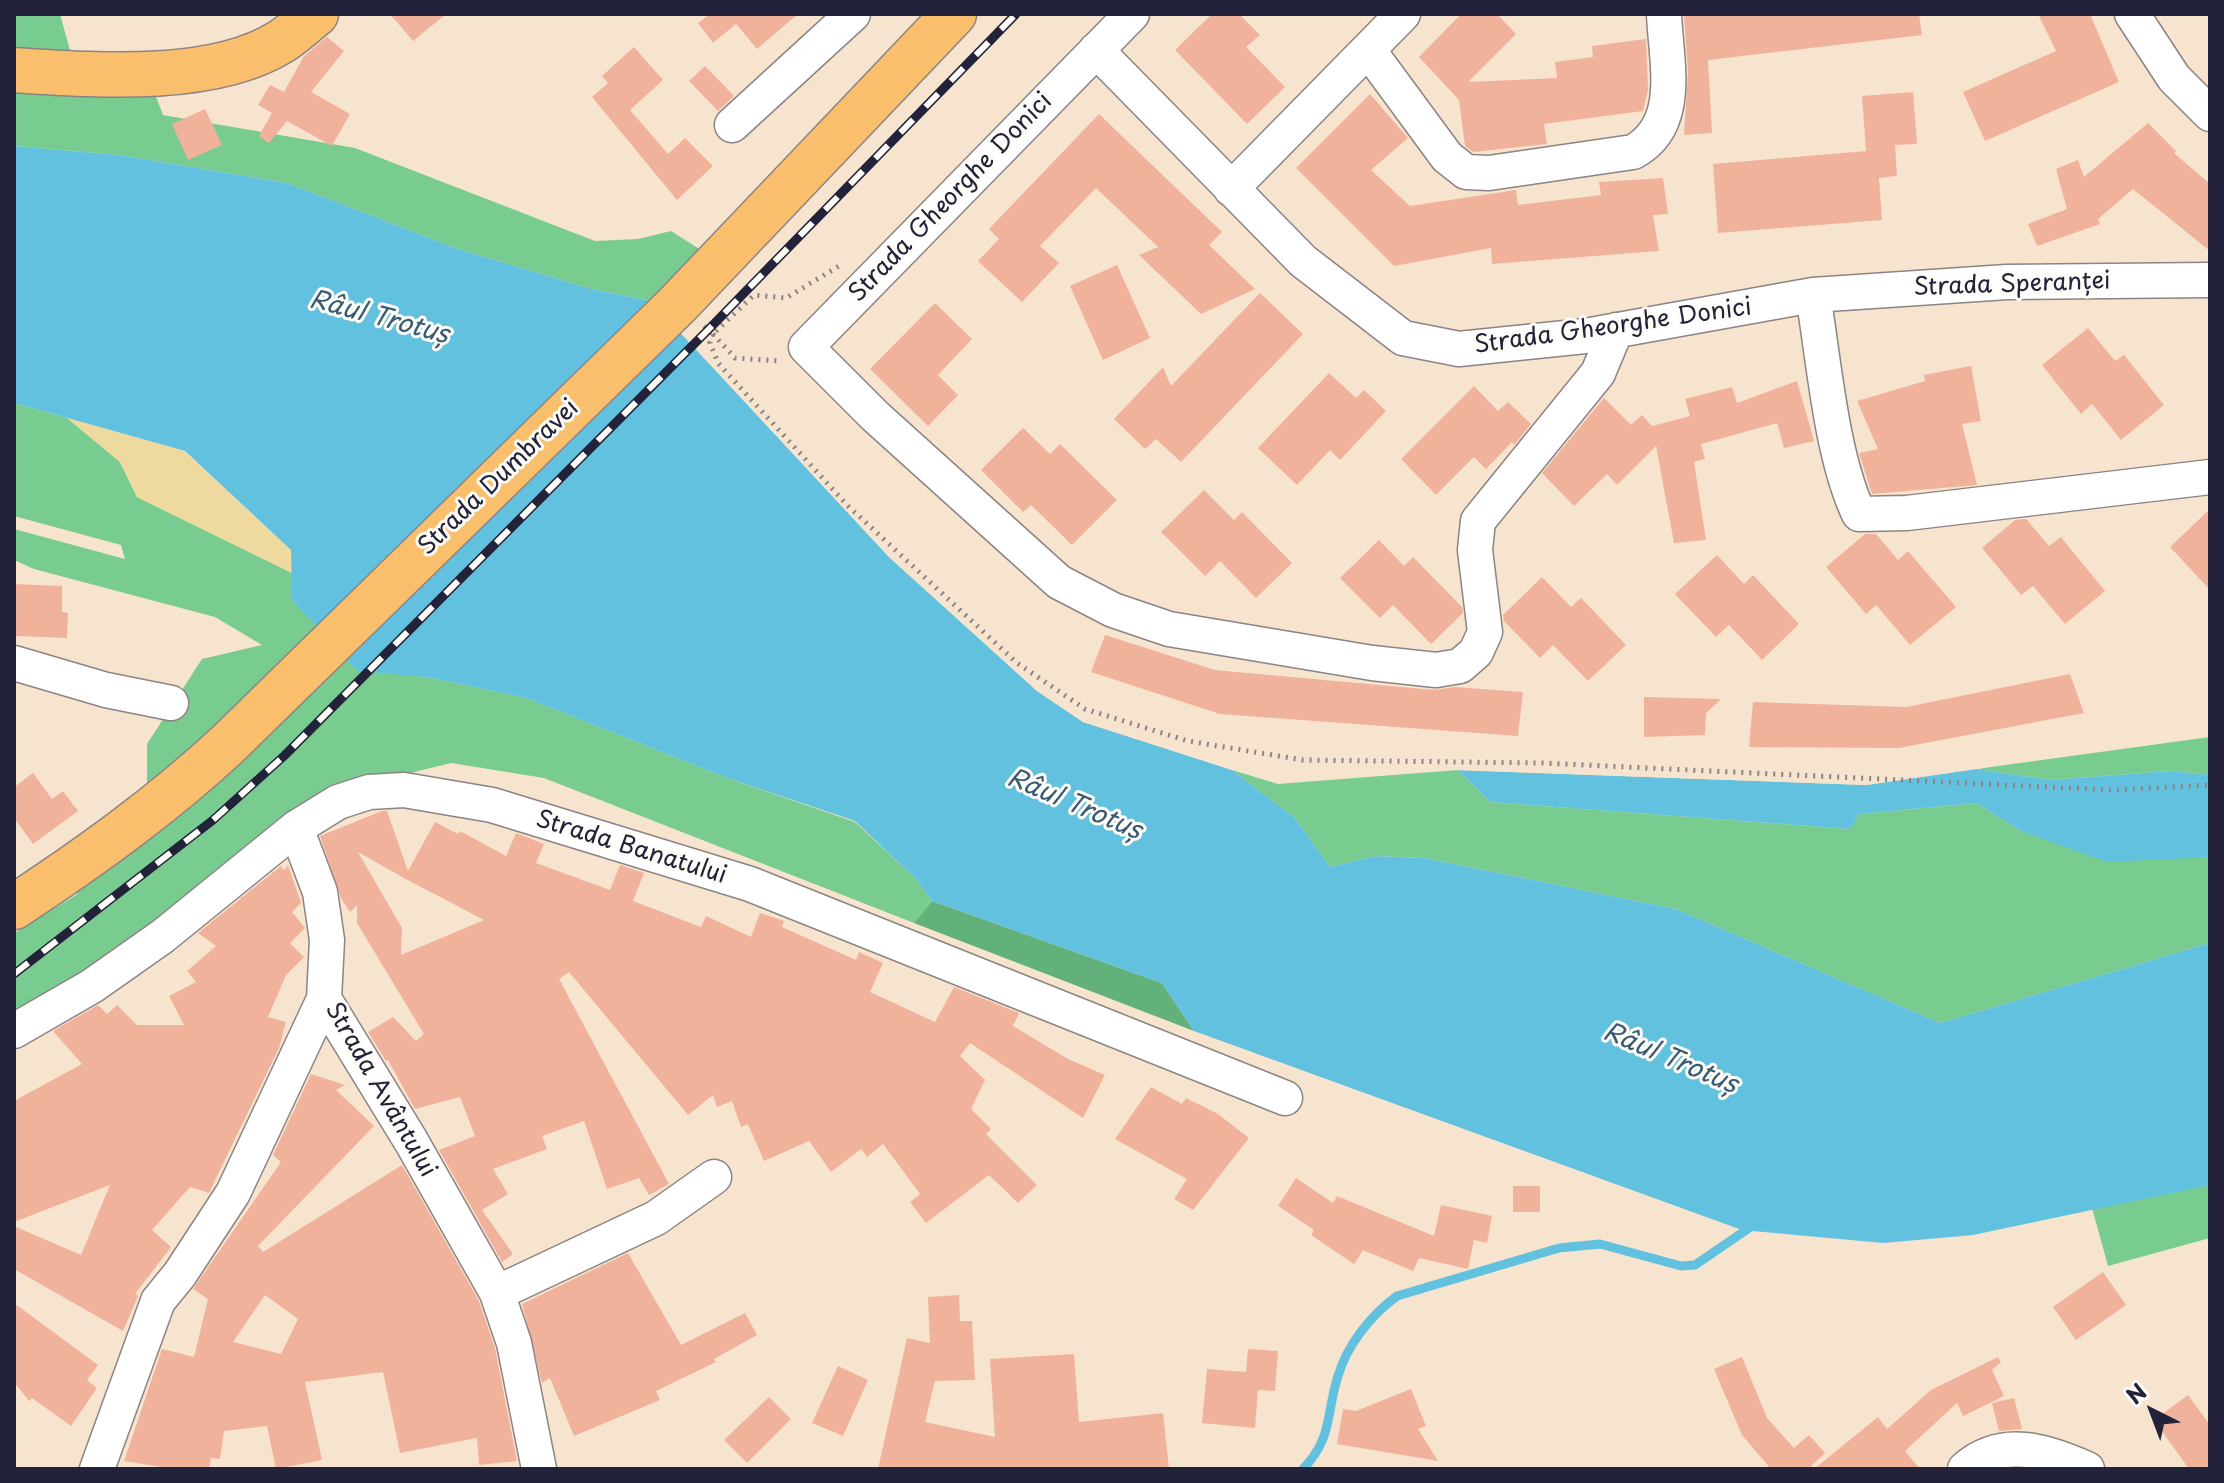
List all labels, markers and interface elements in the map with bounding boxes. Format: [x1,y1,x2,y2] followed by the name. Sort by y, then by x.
[843,87,1059,309] street label: Strada Gheorghe Donici
[1913,267,2111,303] street label: Strada Speranței
[306,284,452,352] water label: Râul Trotuș
[1472,293,1754,361] street label: Strada Gheorghe Donici
[413,394,585,562] street label: Strada Dumbravei
[1002,763,1146,847] water label: Râul Trotuș
[532,805,730,891] street label: Strada Banatului
[318,998,442,1182] street label: Strada Avântului
[1598,1017,1742,1101] water label: Râul Trotuș
[2112,1371,2192,1451] north arrow
[2118,1375,2153,1411] text: N

